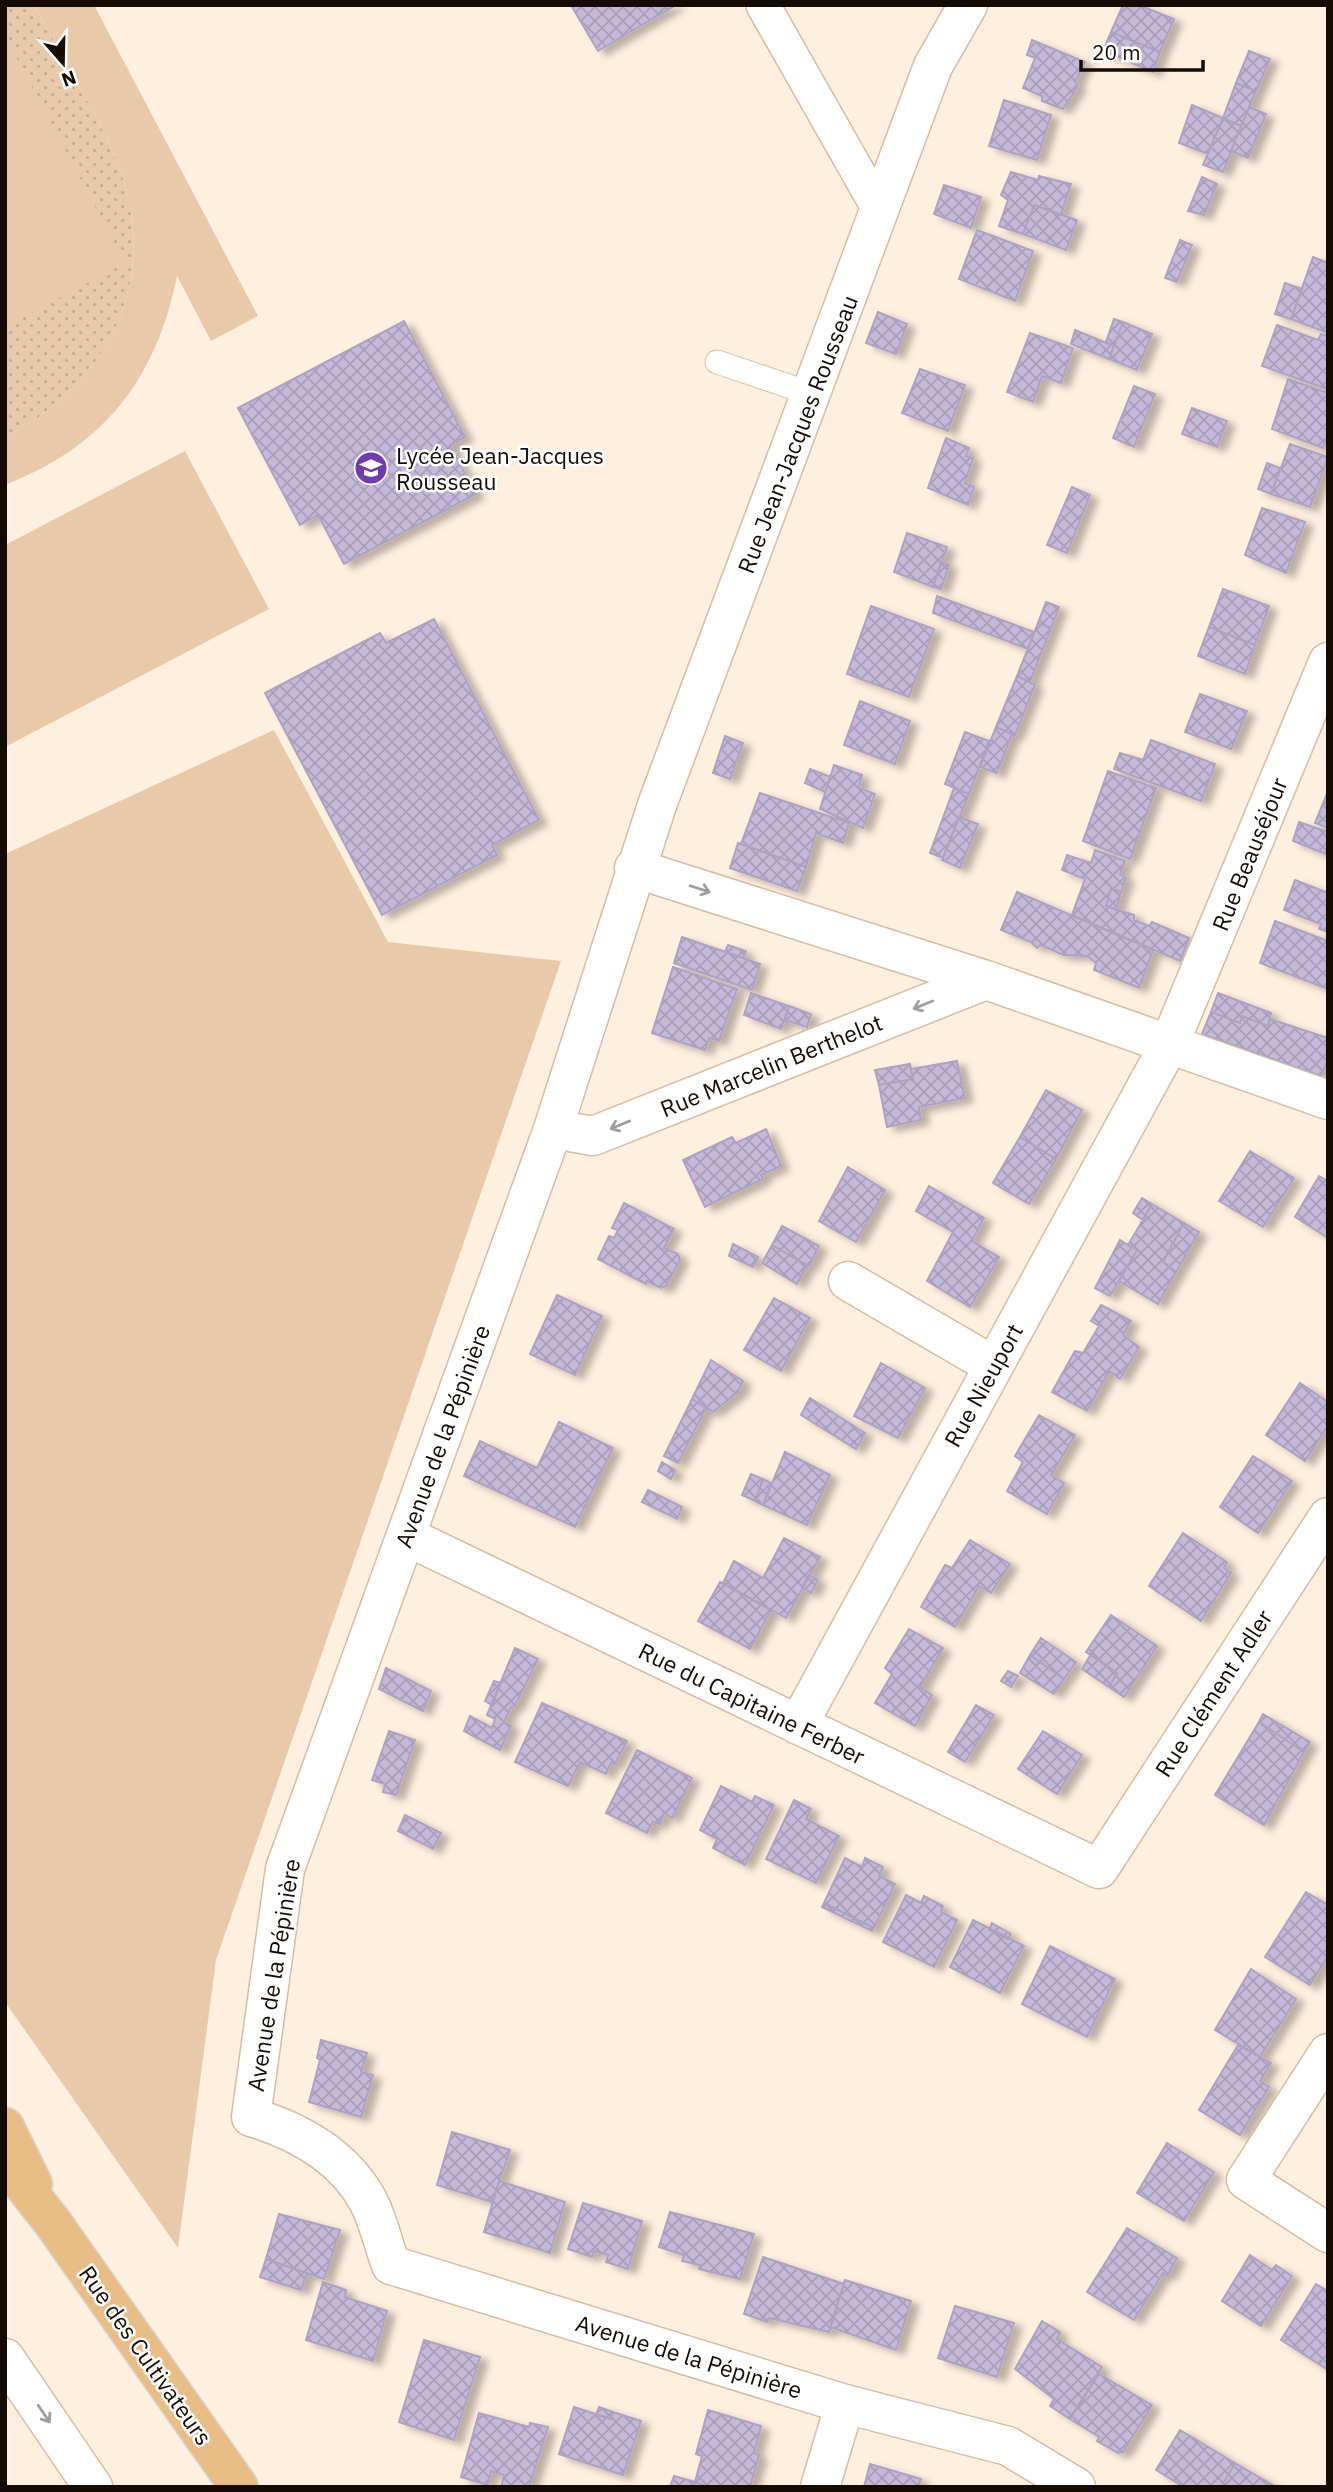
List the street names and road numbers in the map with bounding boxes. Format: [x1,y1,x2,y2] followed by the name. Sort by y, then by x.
[730,291,864,577] street label: Rue Jean-Jacques Rousseau
[1205,772,1294,935] street label: Rue Beauséjour
[656,1007,886,1123] street label: Rue Marcelin Berthelot
[937,1318,1029,1452] street label: Rue Nieuport
[388,1320,496,1552] street label: Avenue de la Pépinière
[1148,1603,1279,1782] street label: Rue Clément Adler
[634,1635,871,1771] street label: Rue du Capitaine Ferber
[240,1857,306,2093] street label: Avenue de la Pépinière
[73,2259,219,2451] street label: Rue des Cultivateurs
[572,2307,806,2405] street label: Avenue de la Pépinière

